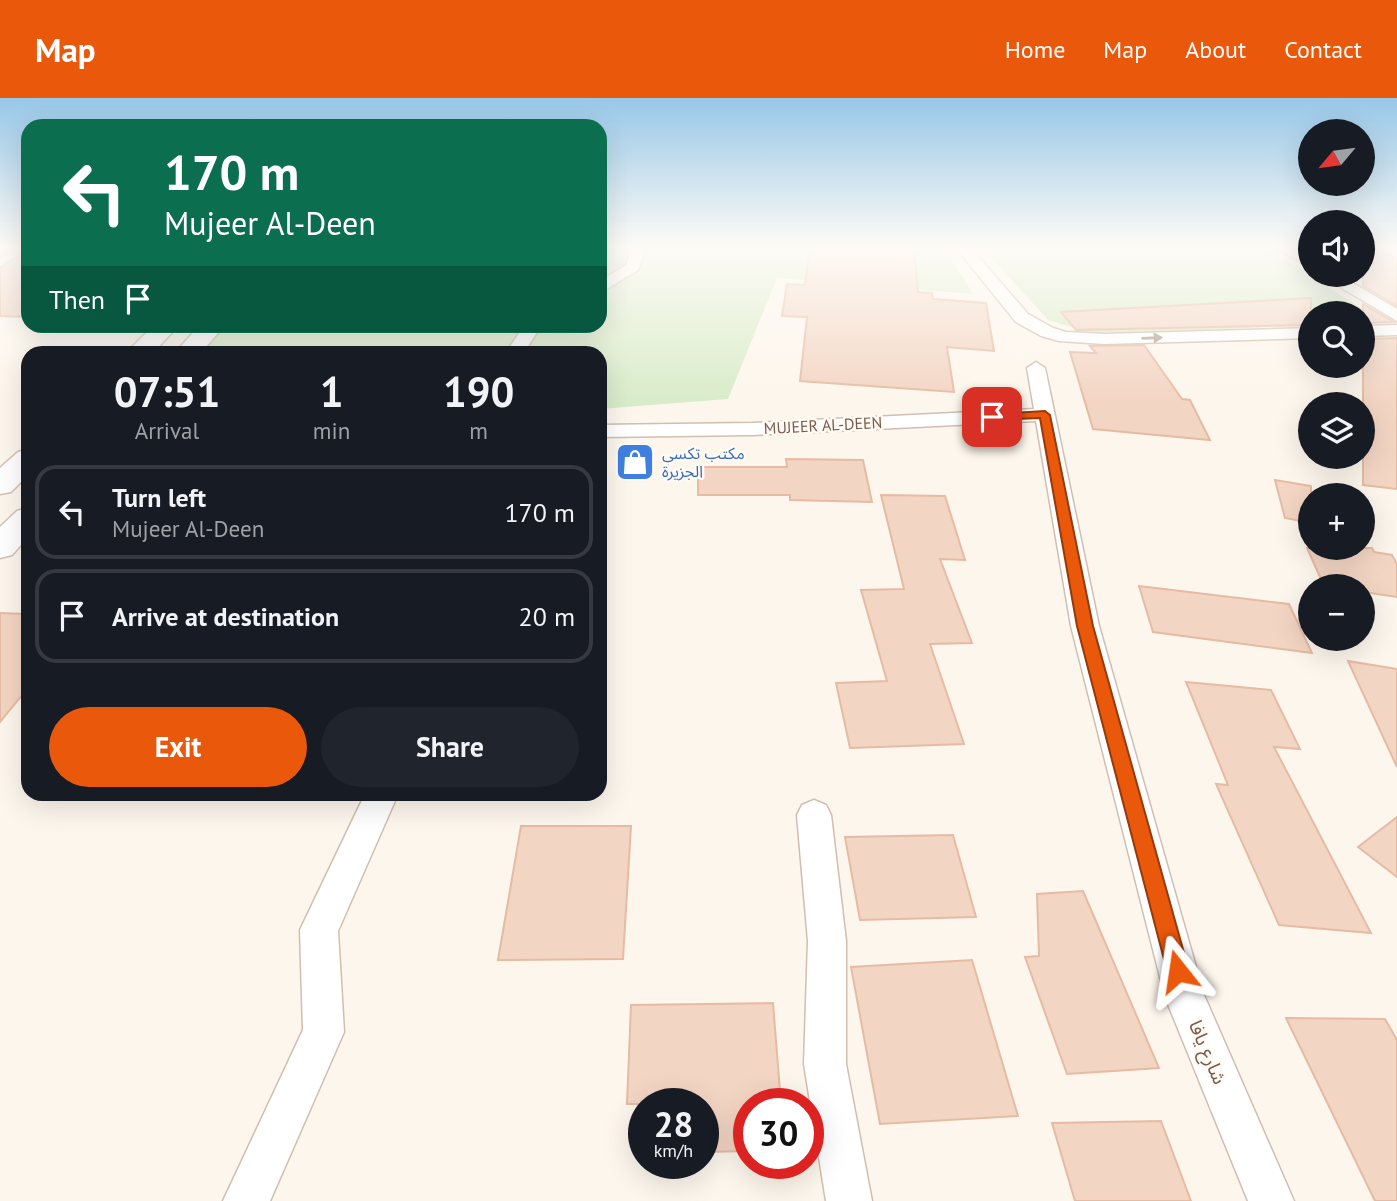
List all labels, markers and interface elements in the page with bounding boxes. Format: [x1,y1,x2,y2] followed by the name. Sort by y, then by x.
[35,28,96,71] text: Map
[1005,34,1065,65] text: Home
[1103,34,1147,65] text: Map
[1185,34,1246,65] text: About
[1284,34,1362,65] text: Contact
[1298,119,1376,196] north arrow
[1298,119,1375,651] map controls
[164,140,299,204] text: 170 m
[49,147,140,238] icon: left
[164,202,376,244] text: Mujeer Al-Deen
[1298,210,1375,287] button: sound
[119,280,157,318] icon: arrive
[49,283,105,316] text: Then
[1298,301,1375,378] button: search
[1141,332,1163,344] one-way arrow
[114,364,220,419] text: 07:51
[320,364,343,419] text: 1
[443,364,514,419] text: 190
[962,387,1022,447] pin
[1298,392,1375,469] button: layers
[973,398,1011,436] icon: arrive
[763,412,883,438] street label: MUJEER AL-DEEN
[135,416,199,445] text: Arrival
[313,416,350,445] text: min
[469,416,488,445] text: m
[614,441,656,483] shop icon: مكتب تكسي الجزيرة
[662,443,745,481] place label: مكتب تكسي الجزيرة
[112,481,206,514] text: Turn left
[1298,483,1375,560] button: +
[53,493,91,531] icon: left
[504,496,575,529] text: 170 m
[112,514,264,543] text: Mujeer Al-Deen
[1298,574,1375,651] button: −
[53,597,91,635] icon: arrive
[112,600,339,633] text: Arrive at destination
[519,600,575,633] text: 20 m
[49,707,307,787] button: Exit
[321,707,579,787] button: Share
[1141,934,1215,1008] position arrow
[1182,1016,1232,1088] street label: شارع يافا
[733,1088,824,1179] speed limit sign: 30
[654,1101,693,1147] text: 28
[654,1139,693,1162] text: km/h

